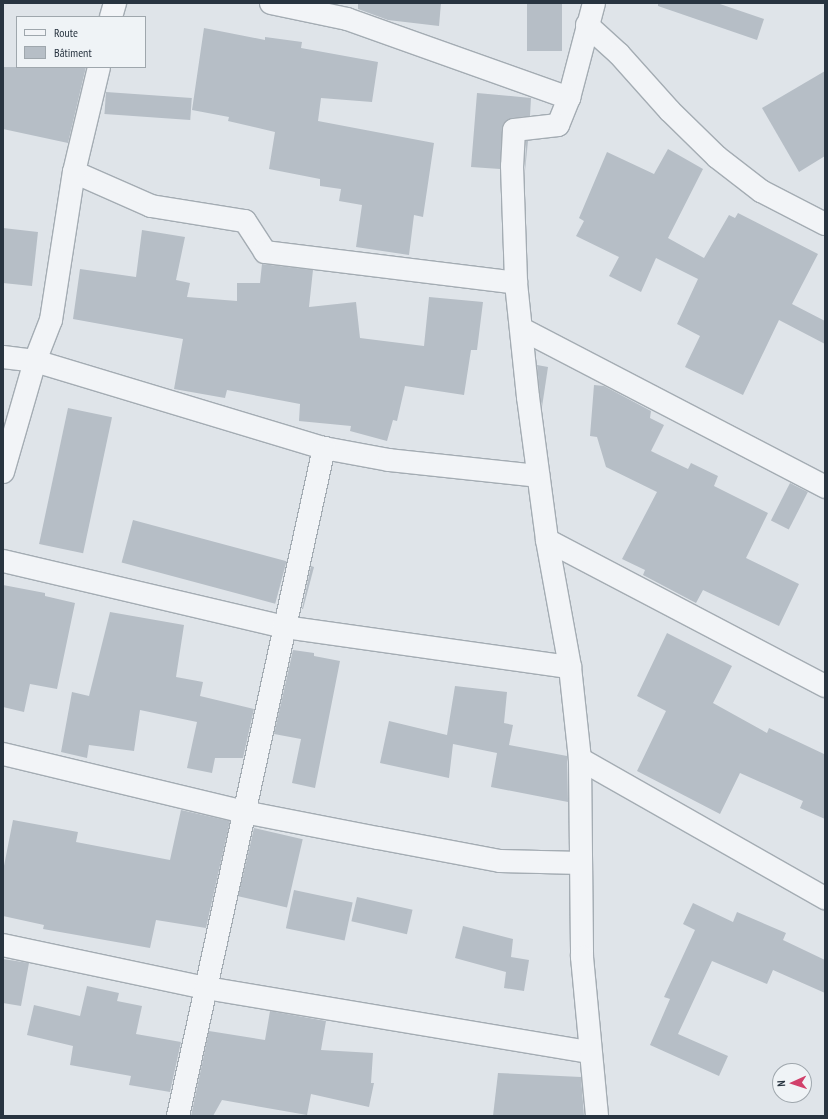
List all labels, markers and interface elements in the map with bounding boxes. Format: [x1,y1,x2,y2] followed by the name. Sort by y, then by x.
[16,16,146,68] legend
[54,25,78,40] text: Route
[54,45,92,60] text: Bâtiment
[772,1063,812,1103] north arrow
[774,1080,788,1087] text: N

